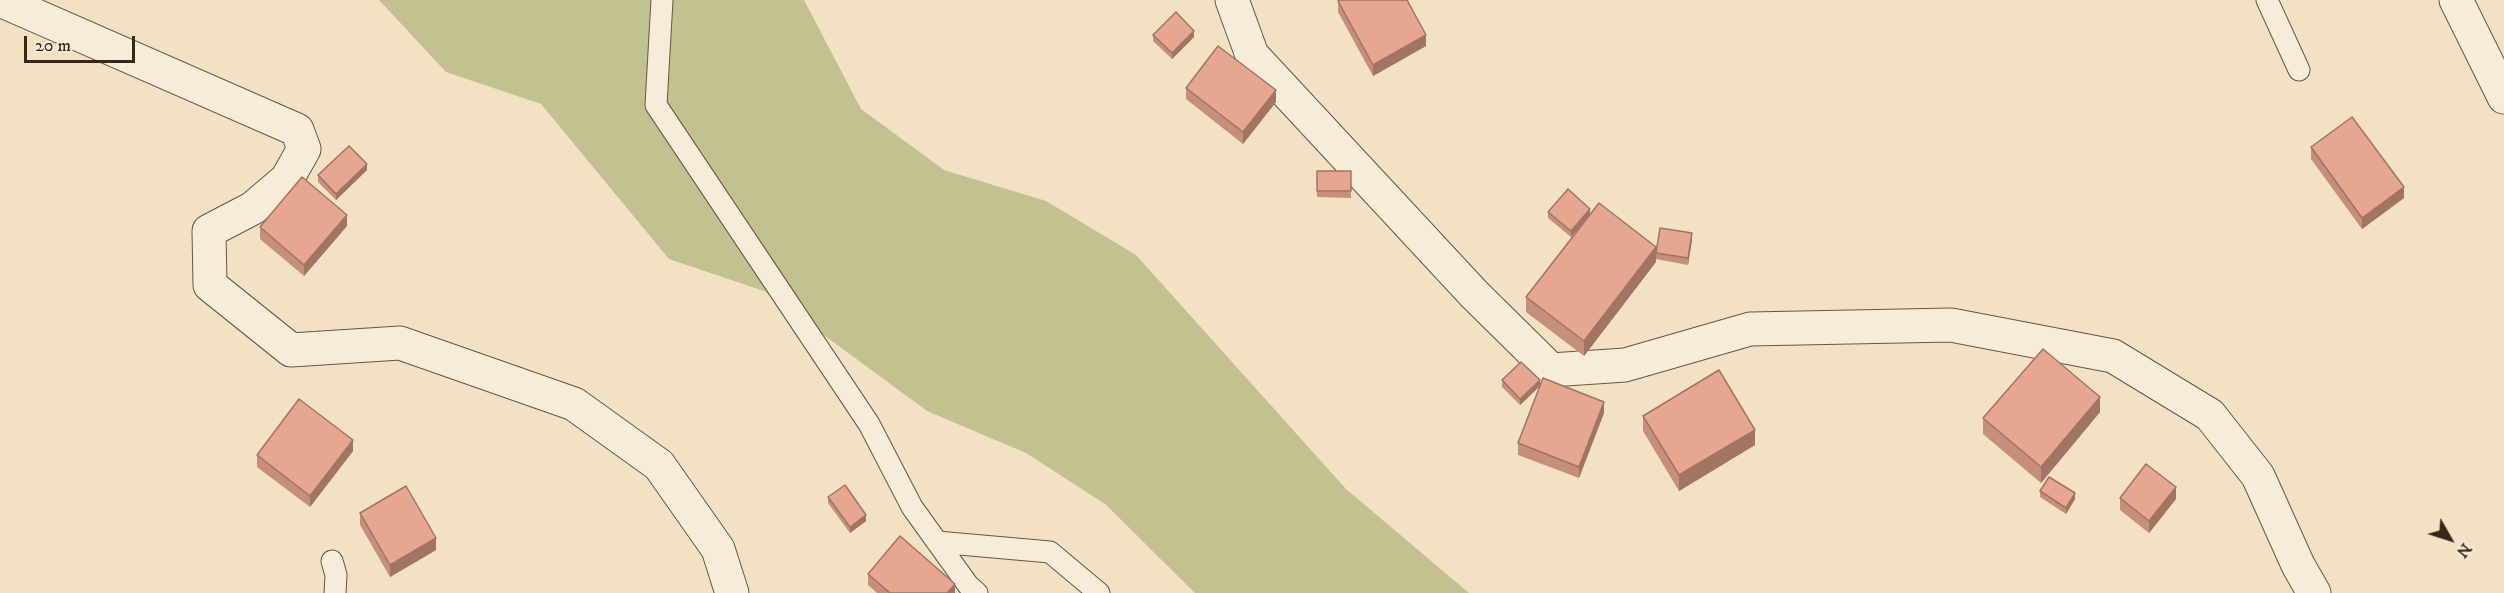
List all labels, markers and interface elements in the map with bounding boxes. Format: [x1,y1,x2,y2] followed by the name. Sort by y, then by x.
[27,24,138,62] scale bar
[35,35,71,57] text: 20 m
[2420,509,2480,569] north arrow
[2452,539,2476,562] text: N

